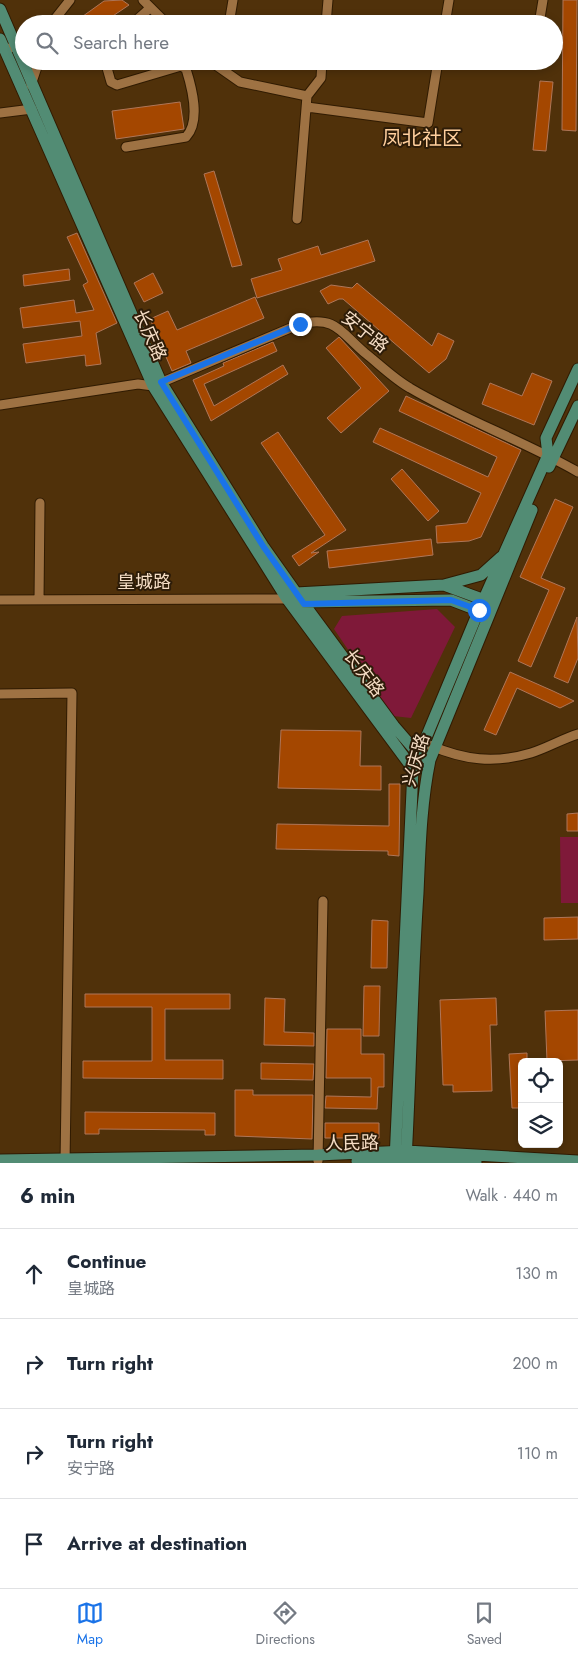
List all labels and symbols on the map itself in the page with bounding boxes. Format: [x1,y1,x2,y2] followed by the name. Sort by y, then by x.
[382,124,462,153] district label: 凤北社区
[127,305,173,365] street label: 长庆路
[336,305,394,359] street label: 安宁路
[289,313,312,336] route end
[117,569,171,595] street label: 皇城路
[468,599,491,622] route start
[337,644,391,702] street label: 长庆路
[396,730,436,790] street label: 兴庆路
[325,1130,379,1156] street label: 人民路

